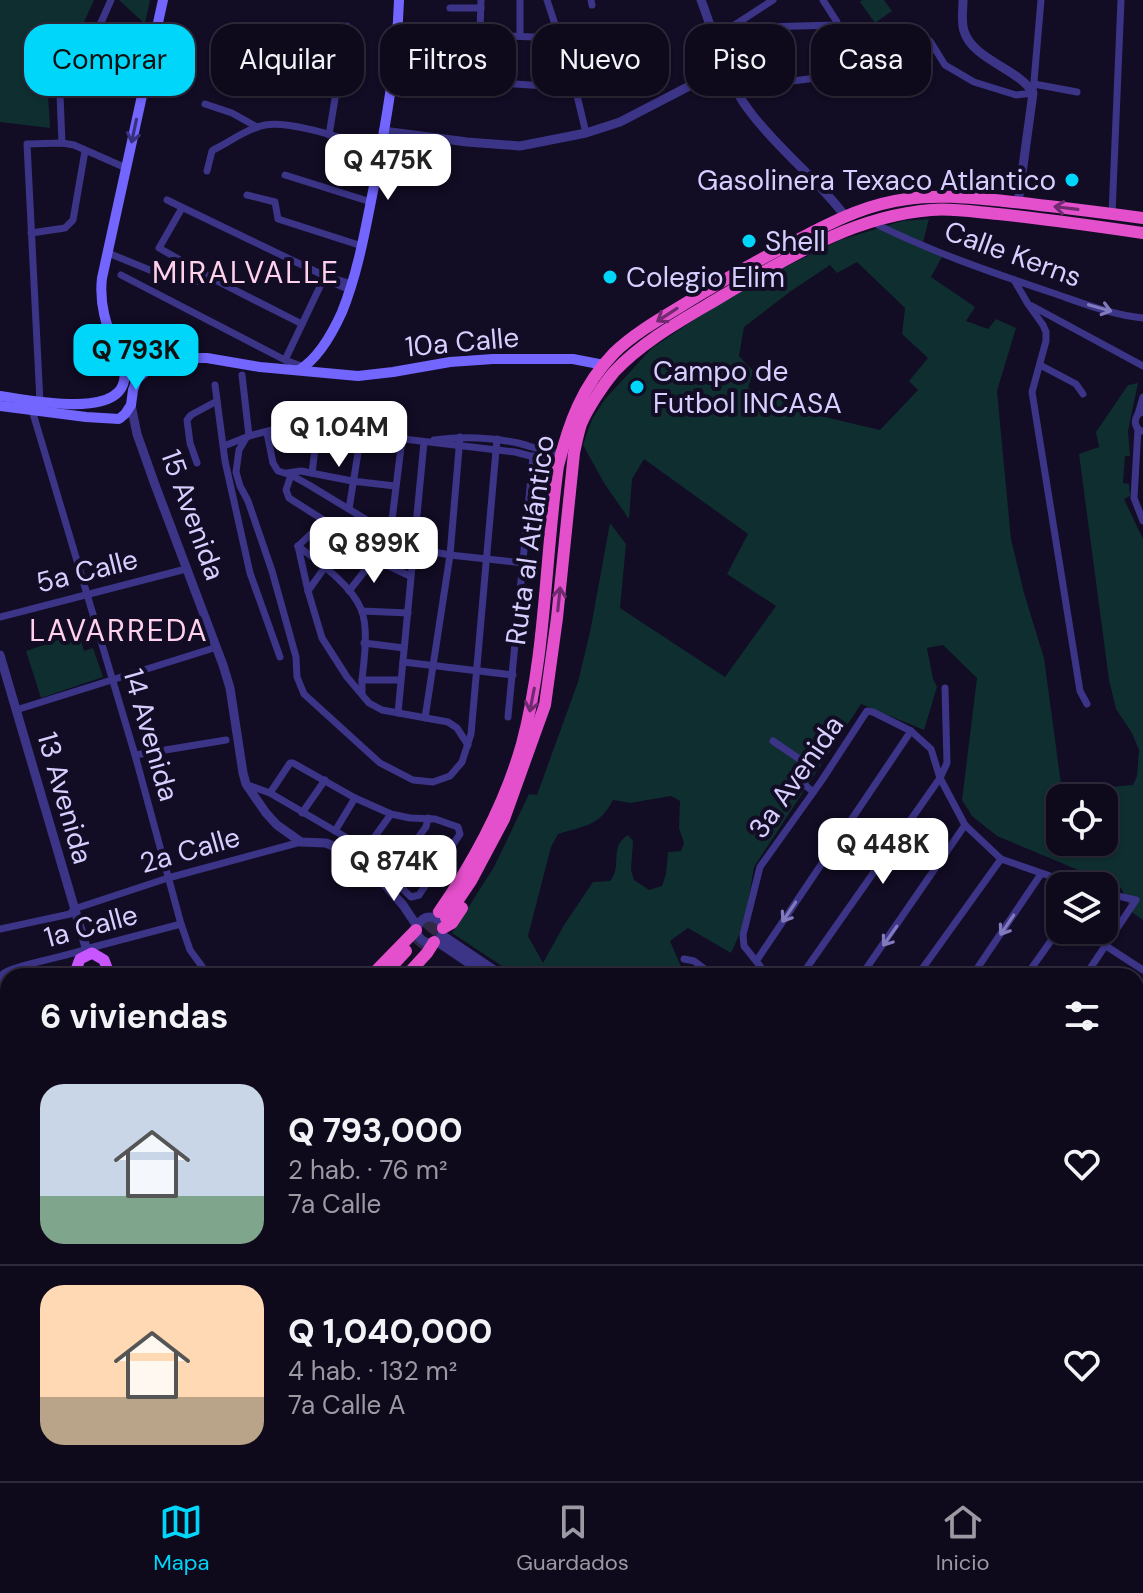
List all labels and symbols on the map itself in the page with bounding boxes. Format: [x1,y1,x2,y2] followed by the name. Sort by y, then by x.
[126,117,141,143] one-way arrow
[323,134,453,202] pin: Q 475K
[697,162,1056,199] place label: Gasolinera Texaco Atlantico
[1063,171,1081,189] marker: Gasolinera Texaco Atlantico
[1053,201,1080,216] one-way arrow
[939,212,1087,296] street label: Calle Kerns
[765,223,826,260] place label: Shell
[740,232,758,250] marker: Shell
[152,253,340,292] district label: MIRALVALLE
[626,259,785,296] place label: Colegio Elim
[601,268,619,286] marker: Colegio Elim
[1087,301,1113,316] one-way arrow
[656,308,679,324] one-way arrow
[403,319,521,365] street label: 10a Calle
[71,324,201,392] pin: Q 793K
[653,353,842,422] place label: Campo de Futbol INCASA
[628,378,646,396] marker: Campo de Futbol INCASA
[265,401,413,469] pin: Q 1.04M
[497,433,563,647] street label: Ruta al Atlántico
[152,445,234,585] street label: 15 Avenida
[309,517,439,585] pin: Q 899K
[32,541,142,601] street label: 5a Calle
[551,586,566,613] one-way arrow
[29,611,209,650] district label: LAVARREDA
[114,665,188,805] street label: 14 Avenida
[523,686,538,712] one-way arrow
[740,708,852,846] street label: 3a Avenida
[29,728,101,868] street label: 13 Avenida
[136,818,244,882] street label: 2a Calle
[818,818,948,886] pin: Q 448K
[329,835,459,903] pin: Q 874K
[40,896,142,956] street label: 1a Calle
[781,900,797,922] one-way arrow
[999,914,1015,936] one-way arrow
[882,924,898,946] one-way arrow

